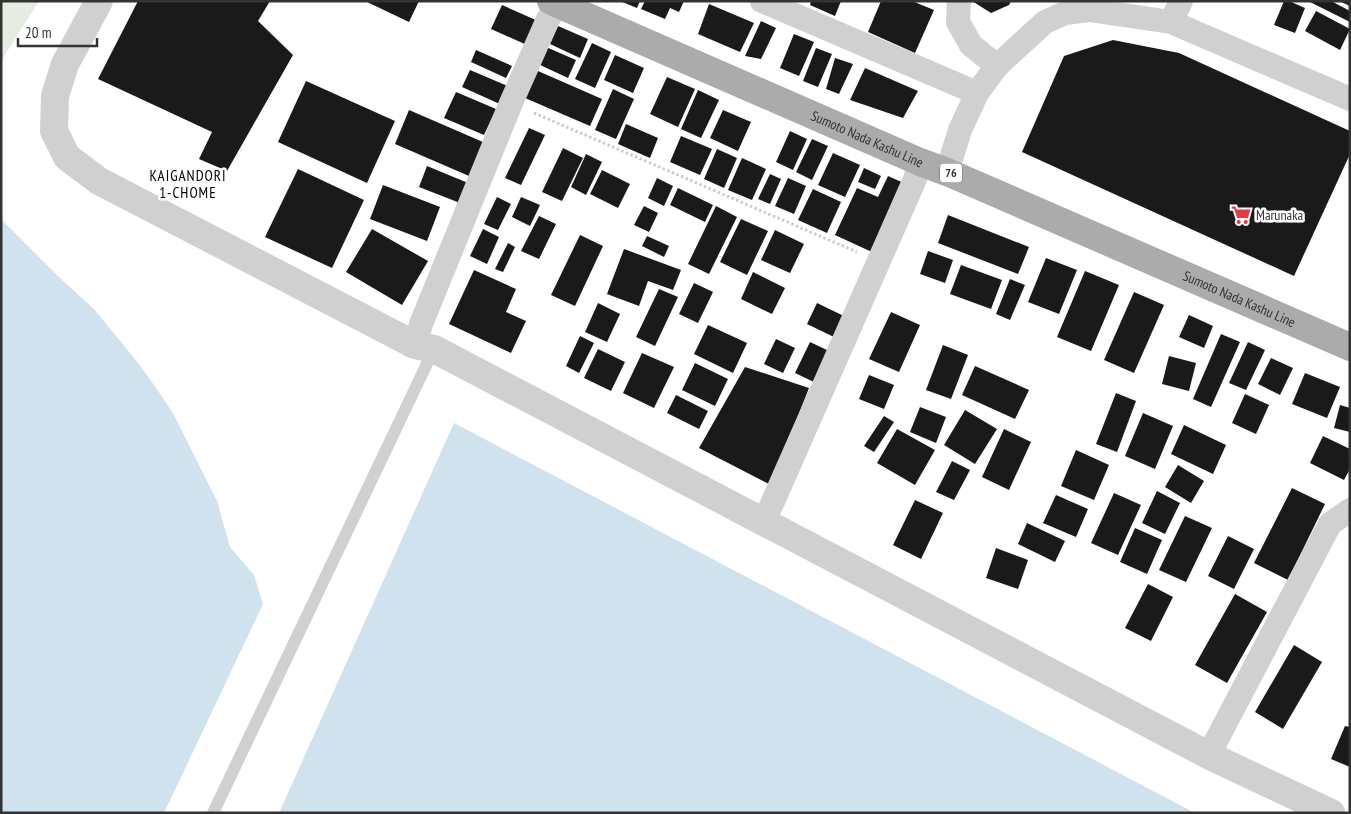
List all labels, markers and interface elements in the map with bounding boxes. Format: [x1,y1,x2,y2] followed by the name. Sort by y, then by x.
[18,15,96,47] scale bar
[25,23,51,42] text: 20 m
[808,107,926,171] street label: Sumoto Nada Kashu Line
[940,164,962,182] road number: 76
[150,166,226,202] district label: KAIGANDORI 1-CHOME
[1230,204,1252,226] supermarket icon: Marunaka
[1256,206,1303,224] place label: Marunaka
[1180,267,1298,331] street label: Sumoto Nada Kashu Line

